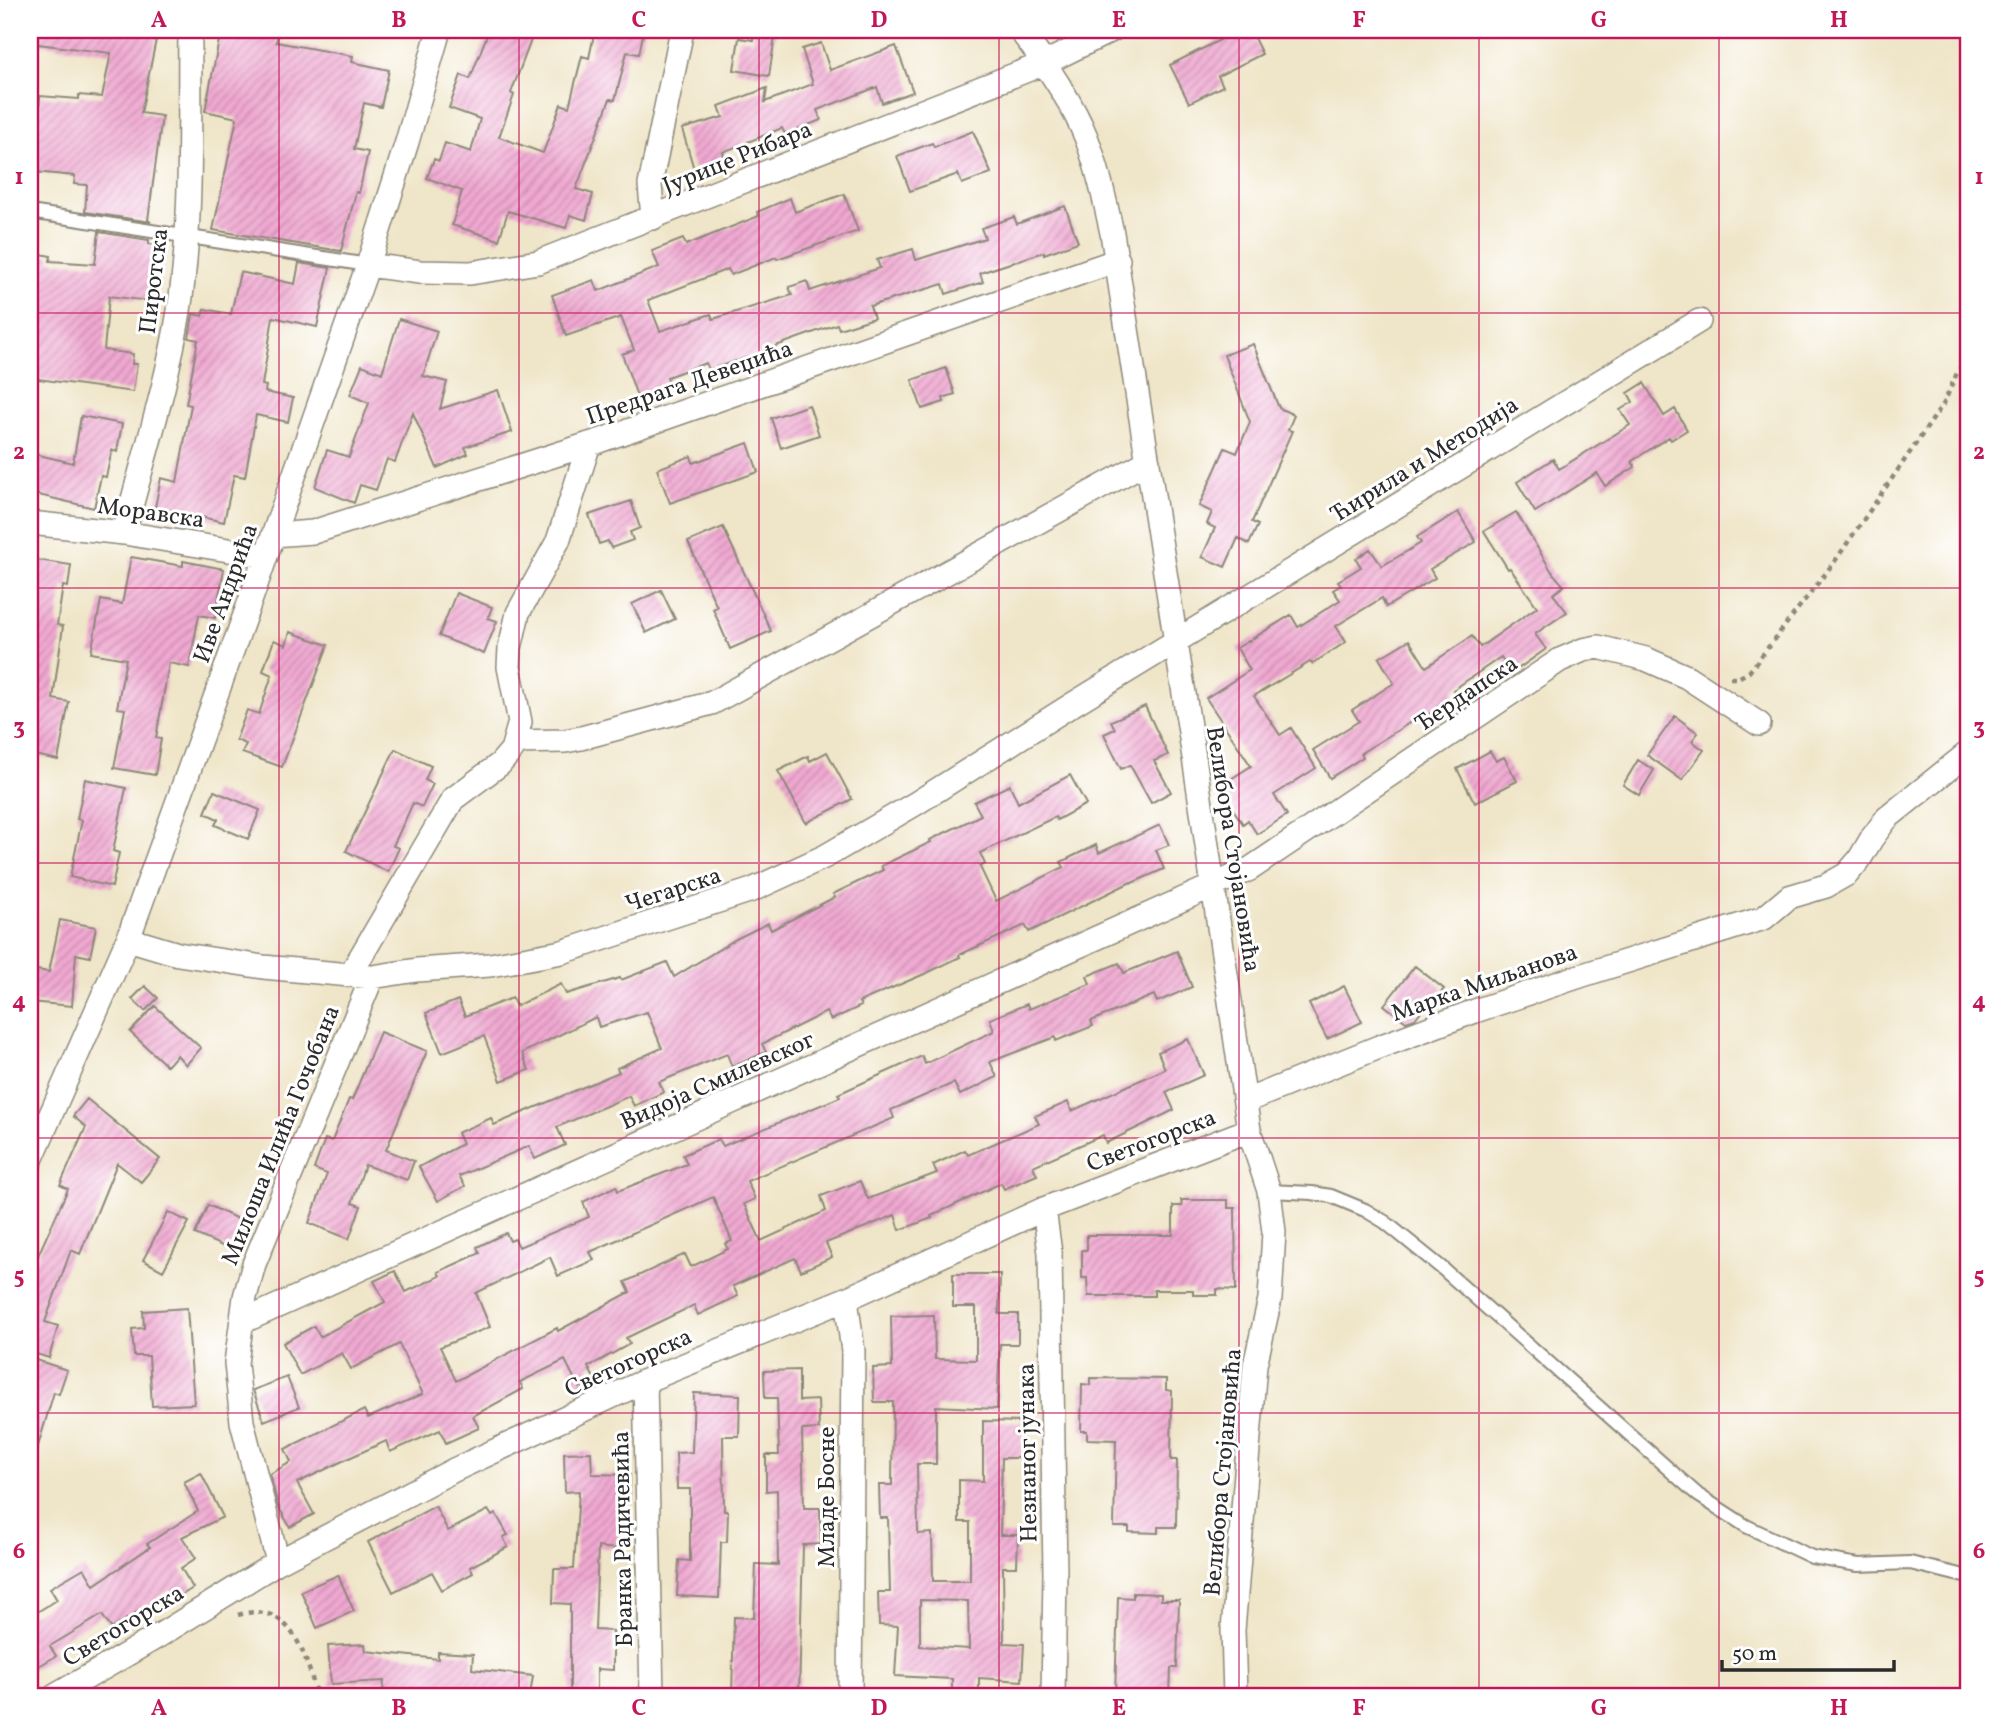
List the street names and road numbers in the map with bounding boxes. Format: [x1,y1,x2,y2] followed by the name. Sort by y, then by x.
[658,113,818,204] street label: Јурице Рибара
[132,226,178,336] street label: Пиротска
[582,333,798,435] street label: Предрага Девеџића
[1324,389,1526,532] street label: Ћирила и Методија
[95,490,207,538] street label: Моравска
[186,519,268,668] street label: Иве Андрића
[1409,648,1525,742] street label: Ђердапска
[1196,724,1268,975] street label: Велибора Стојановића
[621,859,726,922] street label: Чегарска
[1387,936,1582,1032] street label: Марка Миљанова
[214,1001,350,1271] street label: Милоша Илића Гочобана
[615,1024,821,1140] street label: Видоја Смилевског
[1082,1102,1221,1182] street label: Светогорска
[560,1321,698,1407] street label: Светогорска
[1196,1347,1252,1598] street label: Велибора Стојановића
[1010,1363,1048,1543] street label: Незнаног јунака
[811,1426,845,1568] street label: Младе Босне
[605,1431,643,1647] street label: Бранка Радичевића
[57,1577,191,1676] street label: Светогорска

